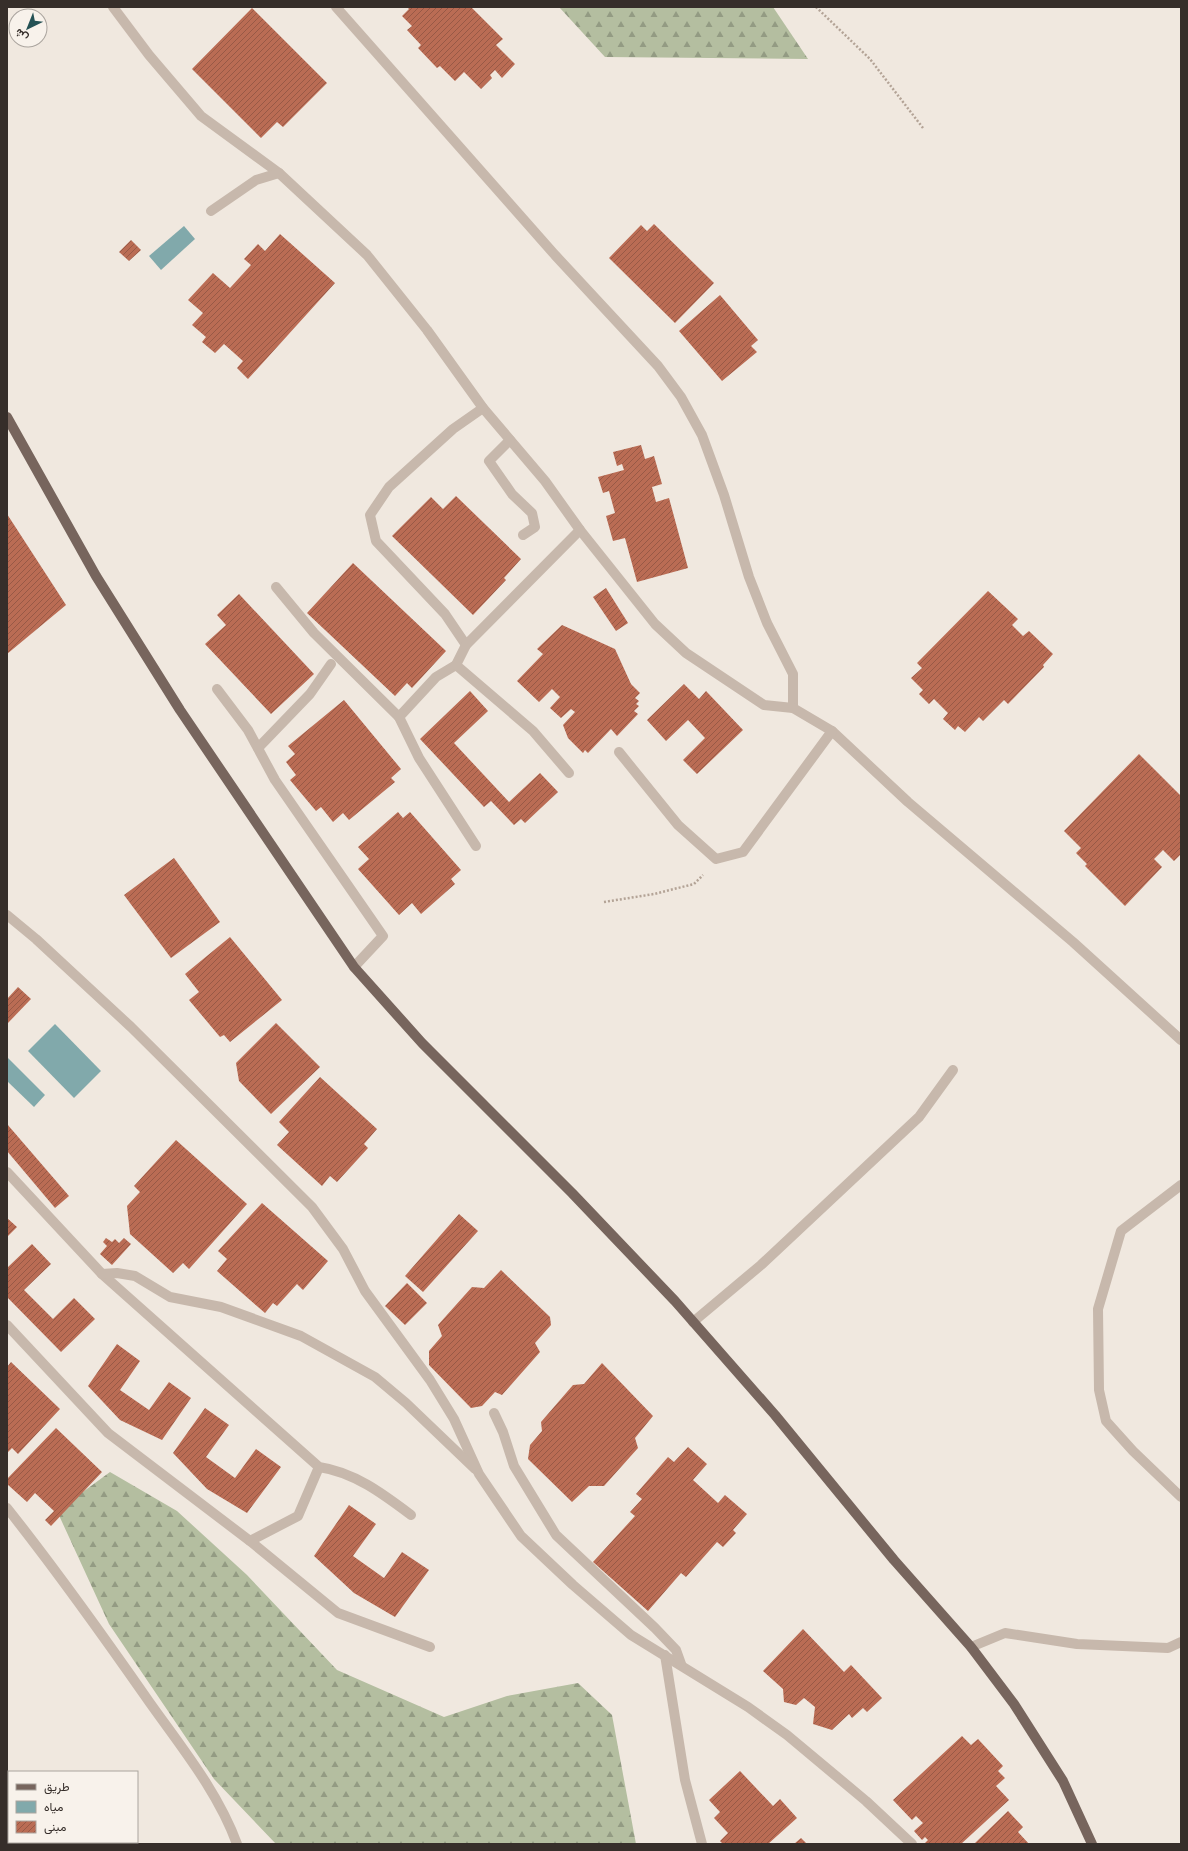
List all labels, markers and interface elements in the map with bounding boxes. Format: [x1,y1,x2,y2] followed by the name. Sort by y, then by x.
[8,8,48,48] north arrow
[12,26,31,44] text: ش
[8,1771,138,1843] legend
[44,1780,70,1795] text: طريق
[44,1800,63,1814] text: مياه
[44,1820,66,1835] text: مبنى

